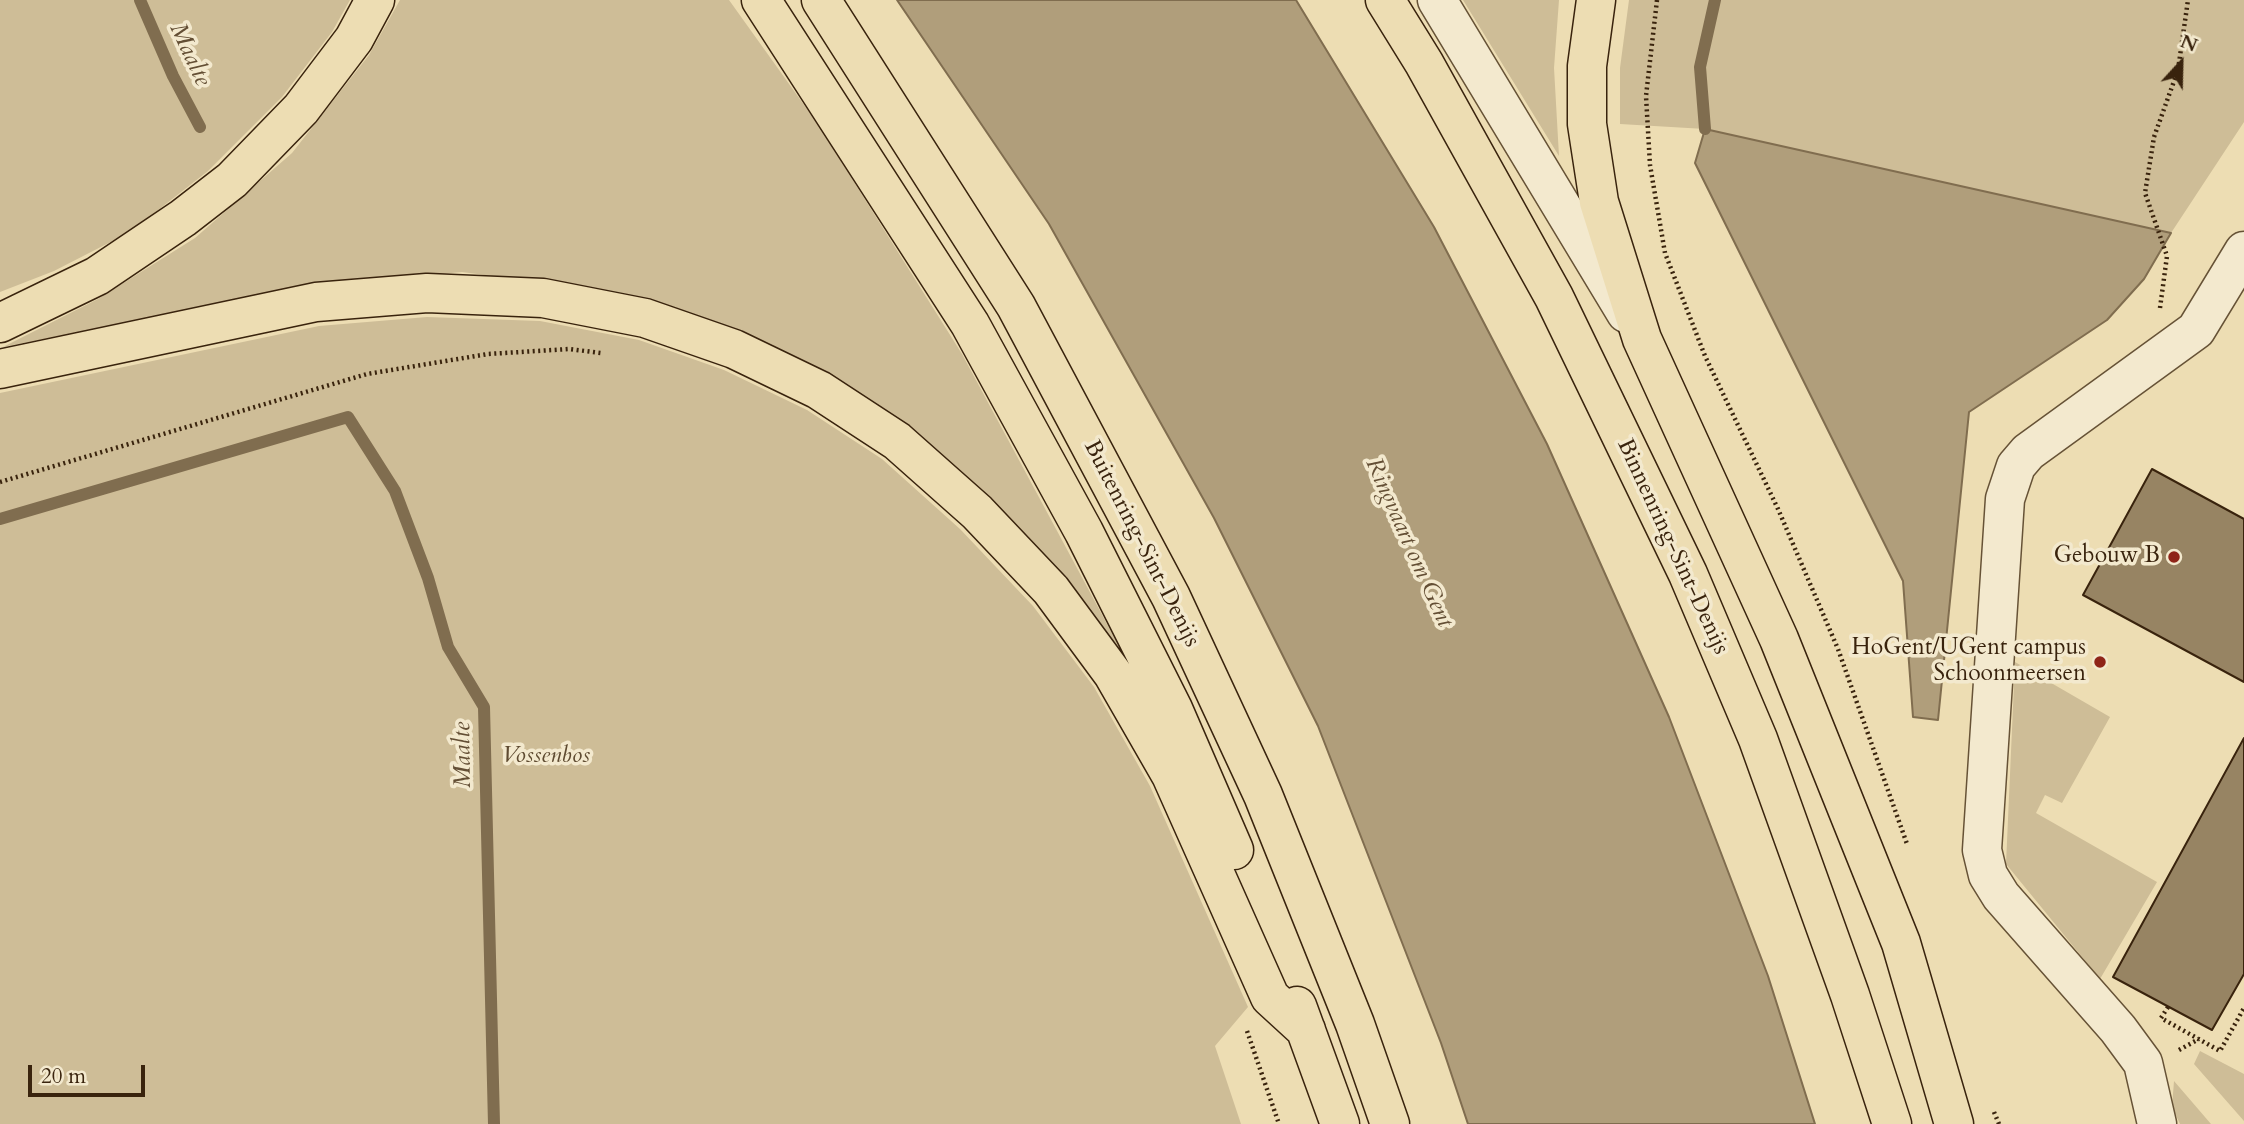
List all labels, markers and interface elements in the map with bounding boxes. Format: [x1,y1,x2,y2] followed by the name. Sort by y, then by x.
[162,19,216,91] water label: Maalte
[2146,28,2216,98] north arrow
[2176,28,2201,59] text: N
[1610,435,1734,659] street label: Binnenring-Sint-Denijs
[1077,436,1205,652] street label: Buitenring-Sint-Denijs
[1358,454,1458,632] water label: Ringvaart om Gent
[2054,543,2160,571] place label: Gebouw B
[2166,549,2182,565] marker: Gebouw B
[1852,635,2086,689] place label: HoGent/UGent campus Schoonmeersen
[2092,654,2108,670] marker: HoGent/UGent campus Schoonmeersen
[449,722,479,788] water label: Maalte
[502,743,590,771] park label: Vossenbos
[32,1050,149,1094] scale bar
[41,1062,86,1091] text: 20 m

